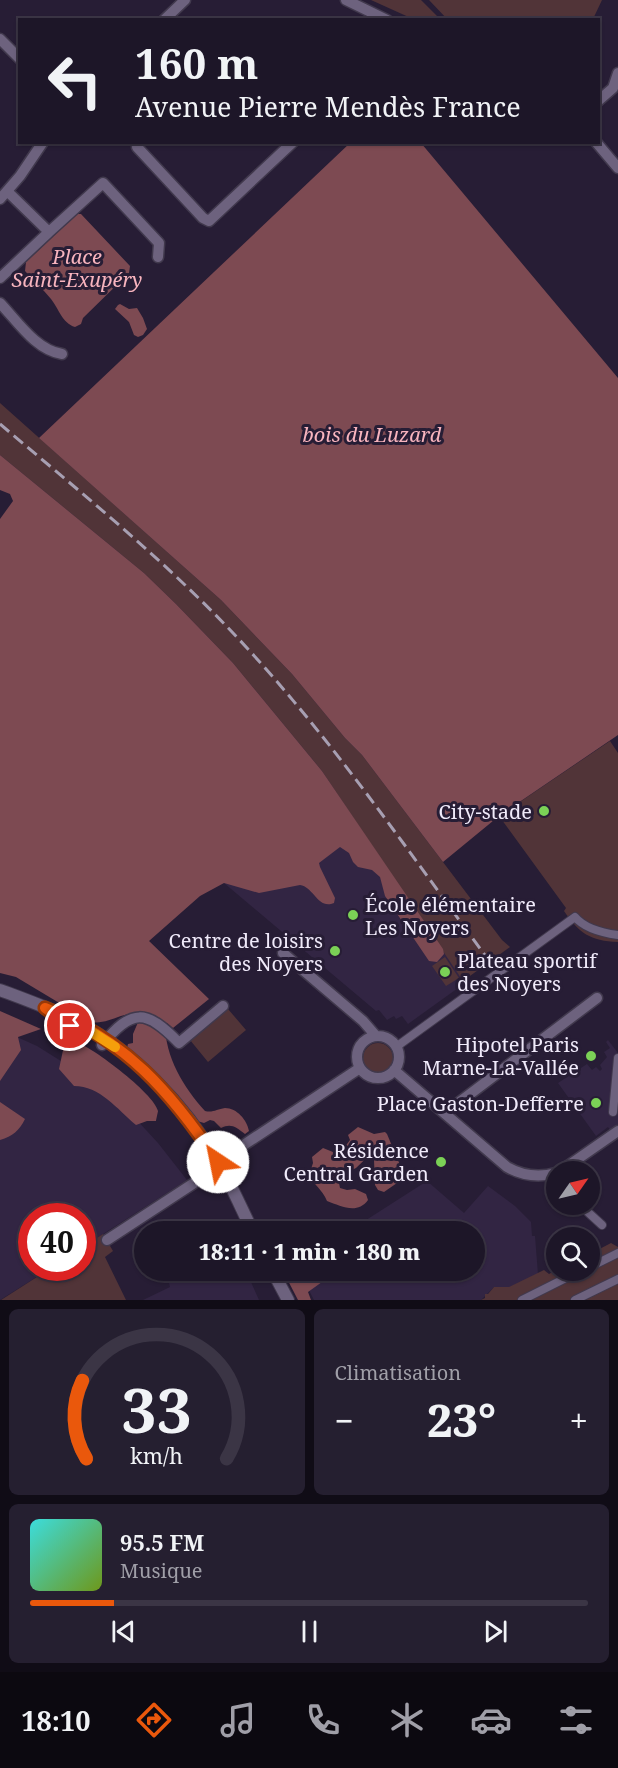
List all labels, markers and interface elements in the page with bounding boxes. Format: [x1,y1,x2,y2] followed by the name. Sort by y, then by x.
[135,34,259,91] text: 160 m
[36,42,114,120] icon: left
[135,88,521,125] text: Avenue Pierre Mendès France
[12,243,142,293] park label: Place Saint-Exupéry
[303,421,442,448] park label: bois du Luzard
[438,798,532,825] place label: City-stade
[537,804,551,818] marker: City-stade
[365,891,536,941] place label: École élémentaire Les Noyers
[346,908,360,922] marker: École élémentaire Les Noyers
[169,927,323,977] place label: Centre de loisirs des Noyers
[328,944,342,958] marker: Centre de loisirs des Noyers
[457,947,598,997] place label: Plateau sportif des Noyers
[438,965,452,979] marker: Plateau sportif des Noyers
[44,1000,95,1051] pin
[53,1009,86,1042] icon: arrive
[422,1031,579,1081] place label: Hipotel Paris Marne-La-Vallée
[584,1049,598,1063] marker: Hipotel Paris Marne-La-Vallée
[377,1090,584,1117] place label: Place Gaston-Defferre
[589,1096,603,1110] marker: Place Gaston-Defferre
[186,1130,250,1194] position arrow
[284,1137,429,1187] place label: Résidence Central Garden
[434,1155,448,1169] marker: Résidence Central Garden
[546,1161,600,1215] north arrow
[546,1161,600,1281] map controls
[18,1203,96,1281] speed limit sign: 40
[546,1227,600,1281] button: search
[199,1236,420,1266] text: 18:11 · 1 min · 180 m
[335,1359,461,1386] text: Climatisation
[121,1366,192,1451] text: 33
[427,1389,496,1450] text: 23°
[335,1398,354,1443] text: −
[570,1398,588,1443] text: +
[130,1441,183,1470] text: km/h
[120,1527,204,1557] text: 95.5 FM
[120,1557,203,1584] text: Musique
[107,1615,140,1648] icon: previous
[293,1615,326,1648] icon: pause
[479,1615,512,1648] icon: next
[133,1699,175,1741] icon: directions
[217,1699,259,1741] icon: music
[302,1699,344,1741] icon: phone
[386,1699,428,1741] icon: climate
[470,1699,512,1741] icon: car
[555,1699,597,1741] icon: filters
[21,1702,90,1739] text: 18:10

